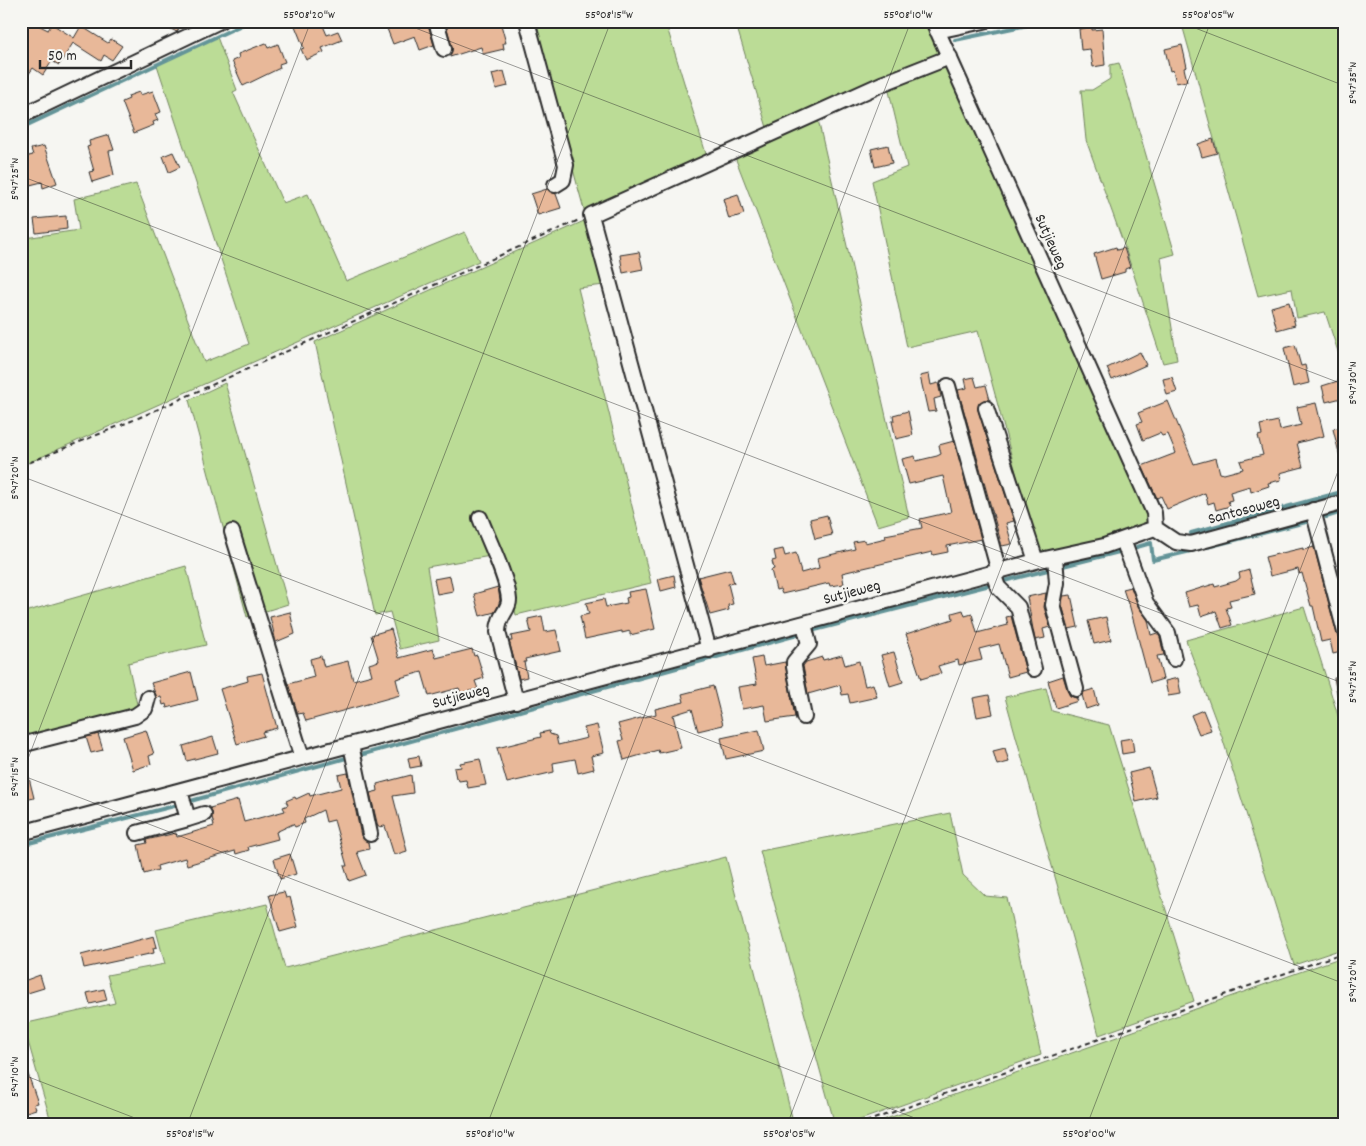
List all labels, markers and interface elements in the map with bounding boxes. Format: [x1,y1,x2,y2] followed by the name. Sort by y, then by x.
[283,7,335,24] text: 55°08'20"W
[585,7,633,24] text: 55°08'15"W
[883,7,933,24] text: 55°08'10"W
[1182,7,1234,24] text: 55°08'05"W
[40,38,131,70] scale bar
[48,46,77,68] text: 50 m
[1345,62,1362,104] text: 5°47'35"N
[7,158,24,200] text: 5°47'25"N
[1028,211,1072,273] street label: Sutjieweg
[1345,361,1362,405] text: 5°47'30"N
[7,456,24,500] text: 5°47'20"N
[1206,490,1282,532] street label: Santosoweg
[821,574,883,612] street label: Sutjieweg
[1345,661,1362,703] text: 5°47'25"N
[430,678,492,716] street label: Sutjieweg
[7,757,24,797] text: 5°47'15"N
[1345,959,1362,1003] text: 5°47'20"N
[7,1057,24,1097] text: 5°47'10"N
[166,1126,214,1143] text: 55°08'15"W
[465,1126,515,1143] text: 55°08'10"W
[763,1126,815,1143] text: 55°08'05"W
[1063,1126,1116,1143] text: 55°08'00"W

